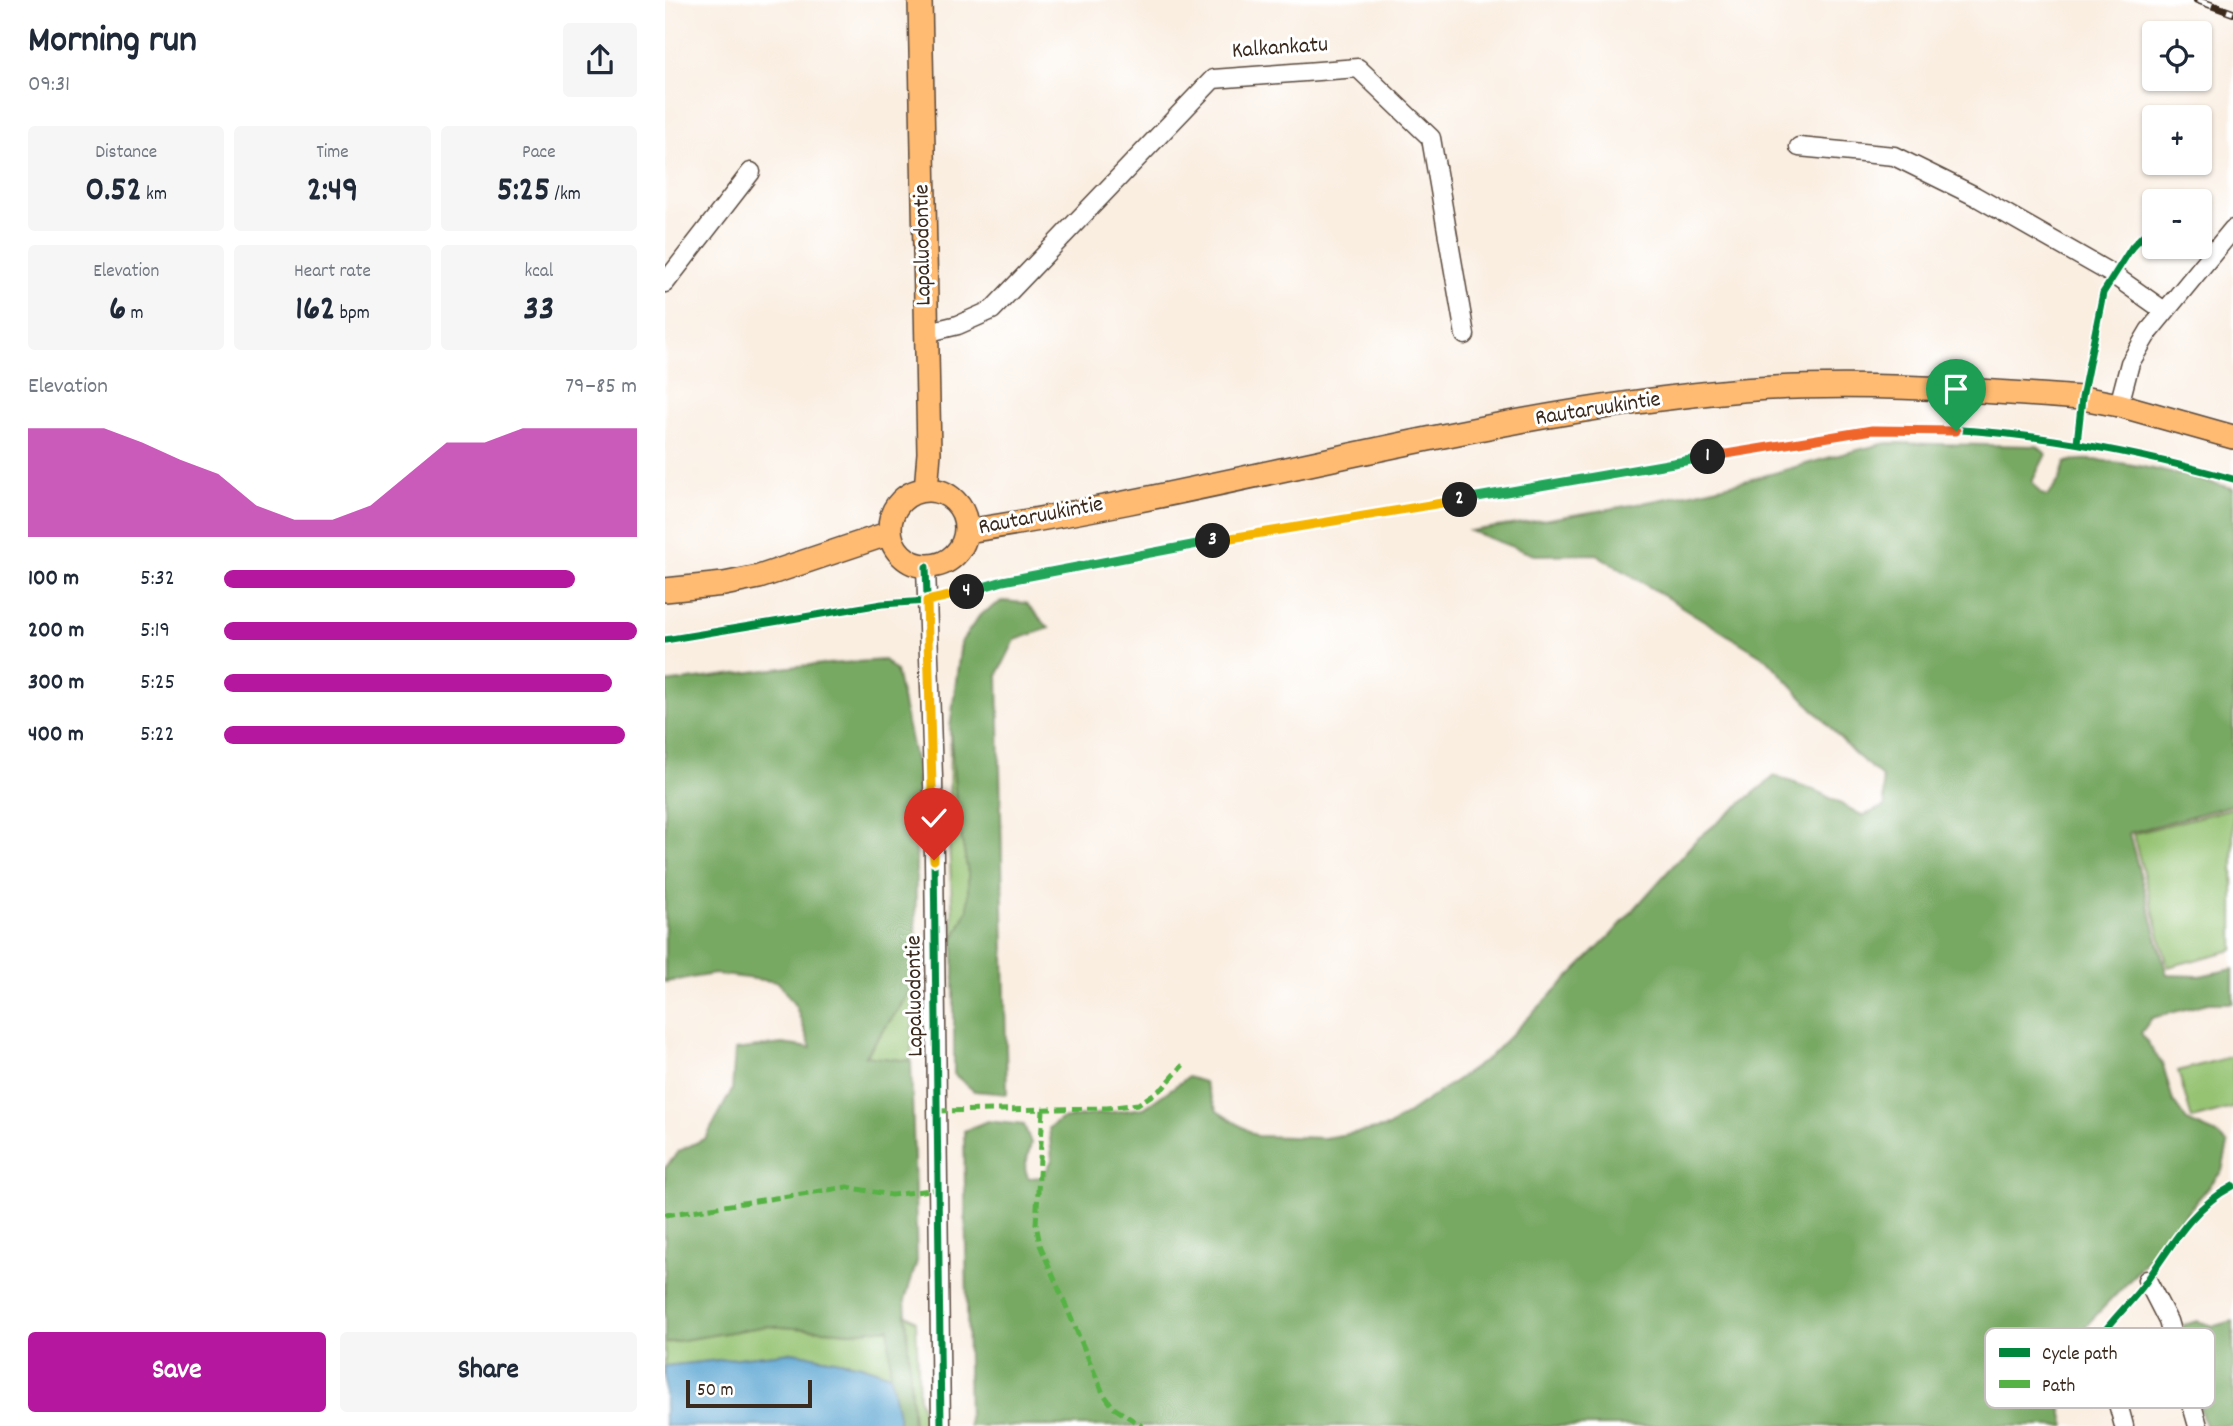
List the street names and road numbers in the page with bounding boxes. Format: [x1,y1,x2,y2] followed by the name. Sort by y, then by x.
[1231,29,1329,69] street label: Kalkankatu
[906,184,942,306] street label: Lapaluodontie
[1533,384,1663,436] street label: Rautaruukintie
[976,489,1106,545] street label: Rautaruukintie
[898,935,934,1057] street label: Lapaluodontie

